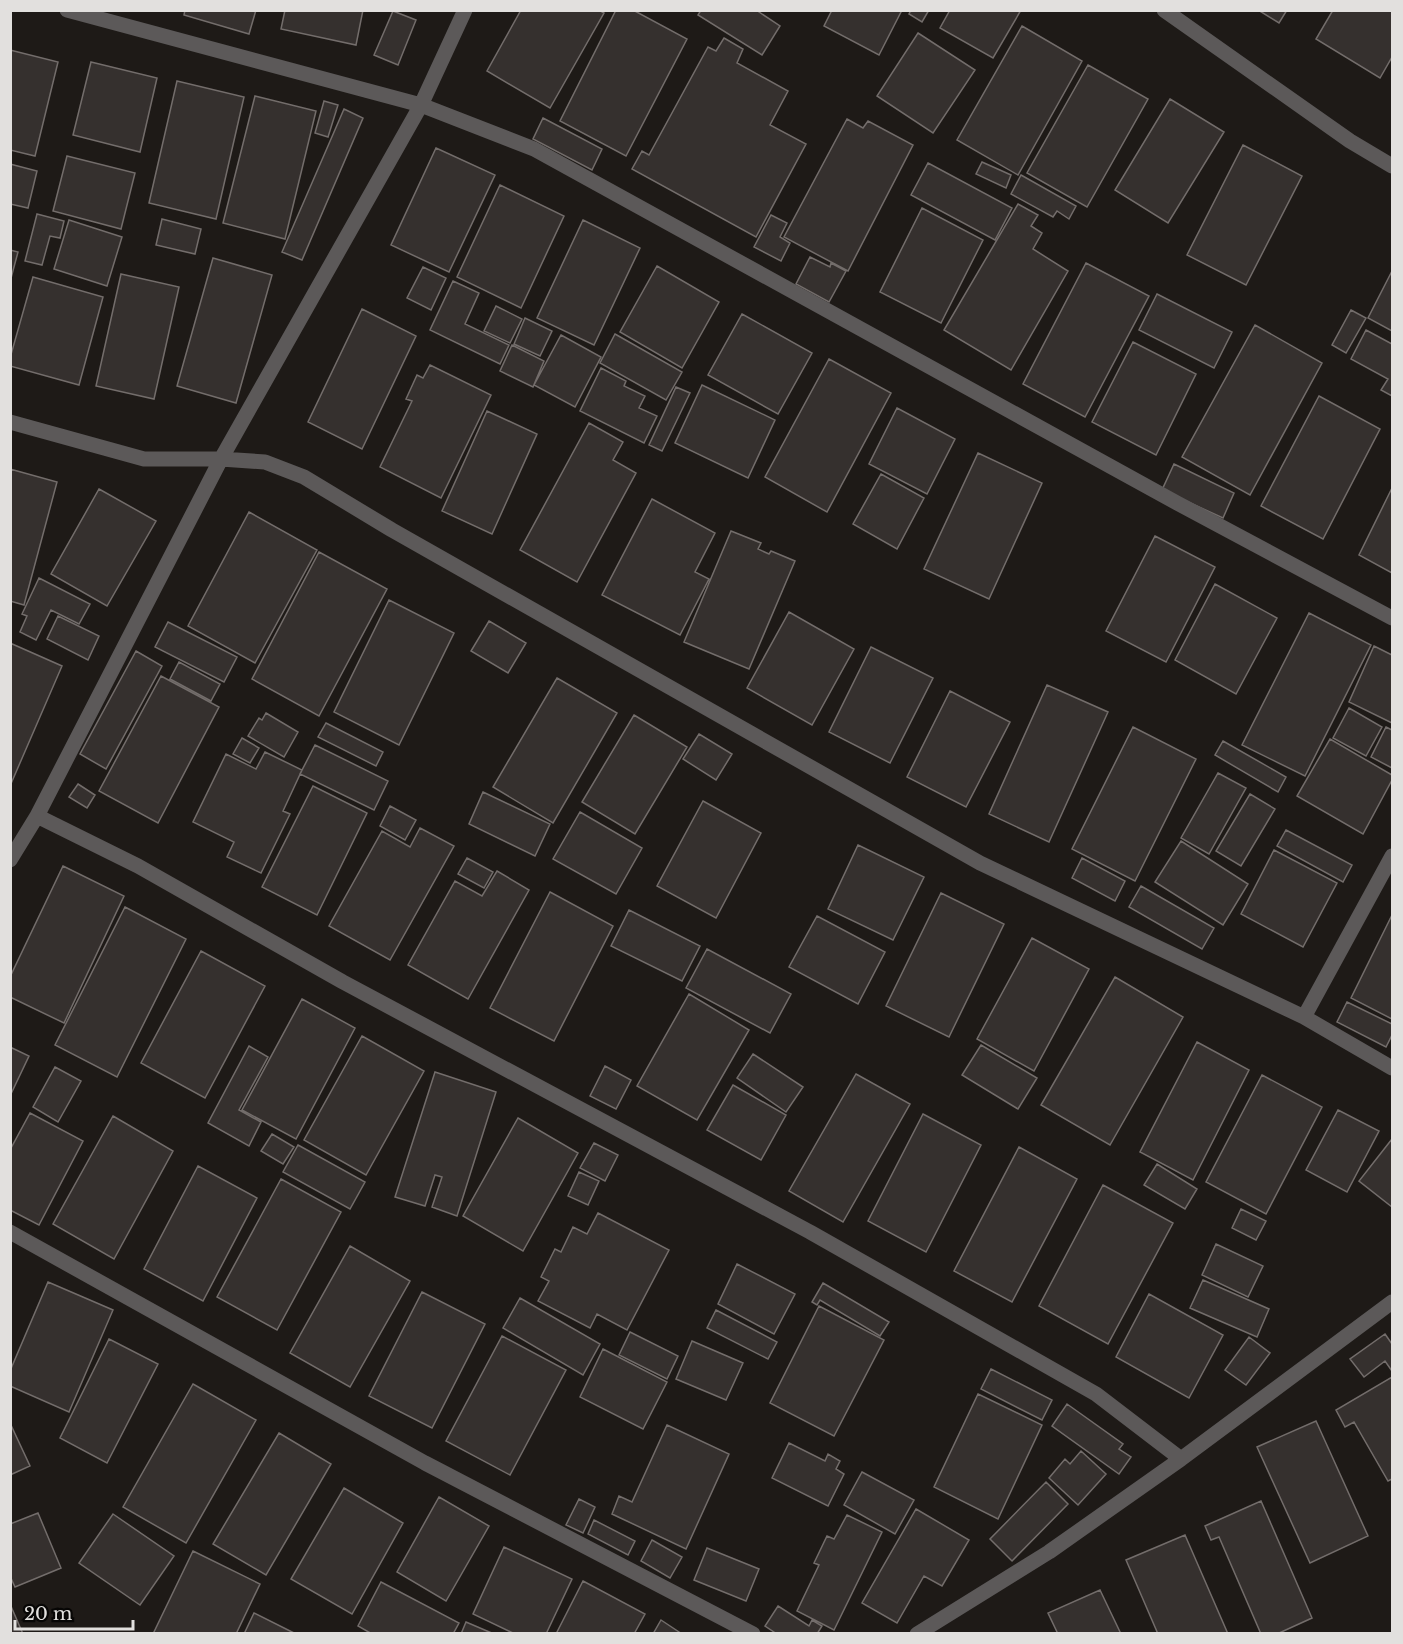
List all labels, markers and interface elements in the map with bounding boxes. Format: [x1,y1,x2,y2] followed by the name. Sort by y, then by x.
[15,1593,134,1631] scale bar
[24,1603,72,1625] text: 20 m

